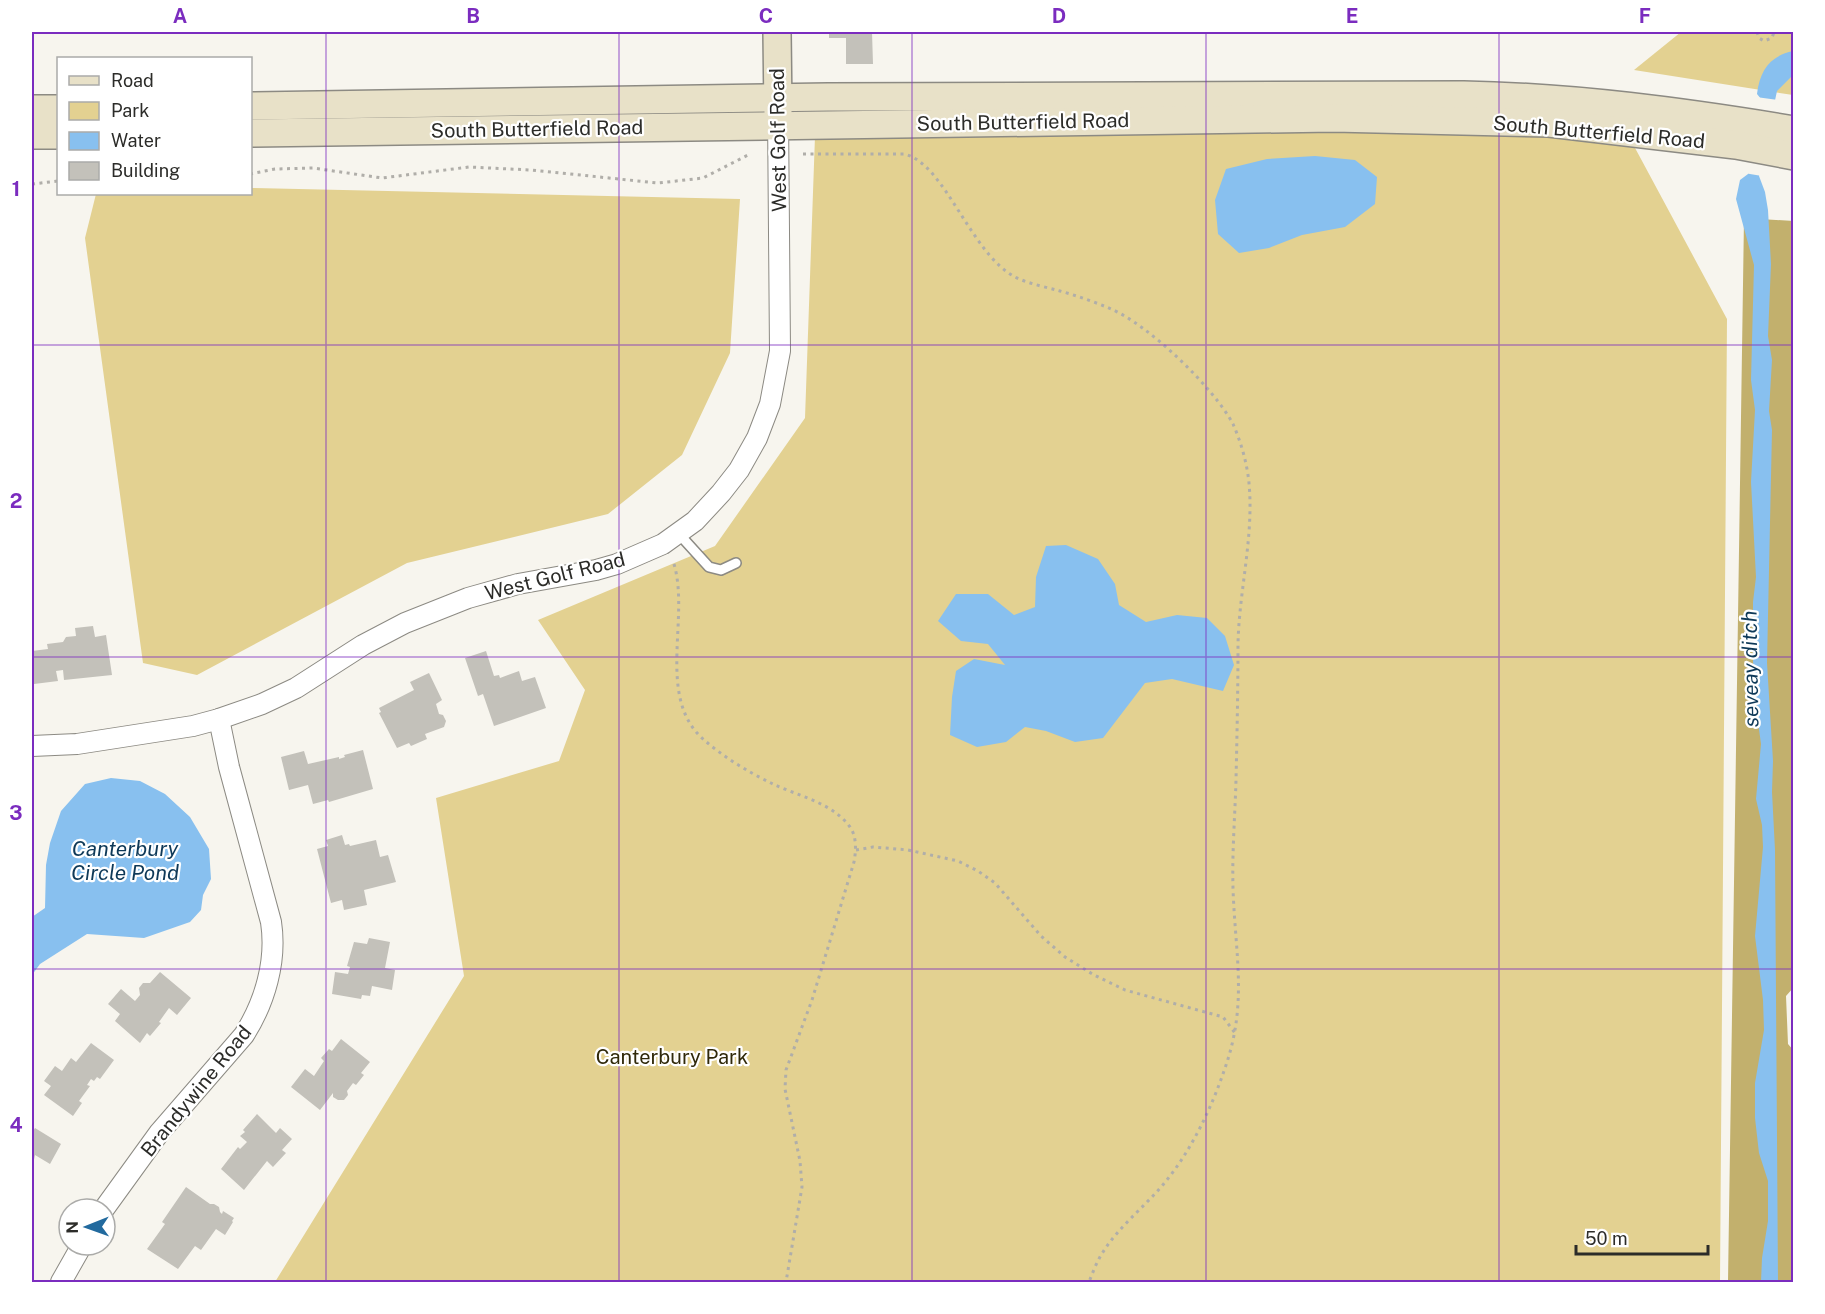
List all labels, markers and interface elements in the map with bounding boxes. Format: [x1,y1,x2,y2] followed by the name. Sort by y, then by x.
[173,4,187,28] text: A
[466,4,480,28] text: B
[759,4,773,28] text: C
[1052,4,1066,28] text: D
[1346,4,1358,28] text: E
[1639,4,1651,28] text: F
[57,57,252,195] legend
[765,68,791,212] street label: West Golf Road
[111,70,154,91] text: Road
[111,100,149,121] text: Park
[917,108,1129,136] street label: South Butterfield Road
[1492,111,1706,153] street label: South Butterfield Road
[431,115,643,143] street label: South Butterfield Road
[111,130,161,151] text: Water
[111,160,180,181] text: Building
[12,177,20,201] text: 1
[10,489,22,513] text: 2
[482,547,628,605] street label: West Golf Road
[1736,610,1764,728] water label: seveay ditch
[9,801,23,825] text: 3
[71,836,179,885] water label: Canterbury Circle Pond
[136,1021,256,1161] street label: Brandywine Road
[596,1045,748,1069] park label: Canterbury Park
[9,1113,23,1137] text: 4
[57,1197,117,1257] north arrow
[1576,1218,1708,1256] scale bar
[63,1221,82,1234] text: N
[1585,1228,1628,1249] text: 50 m

